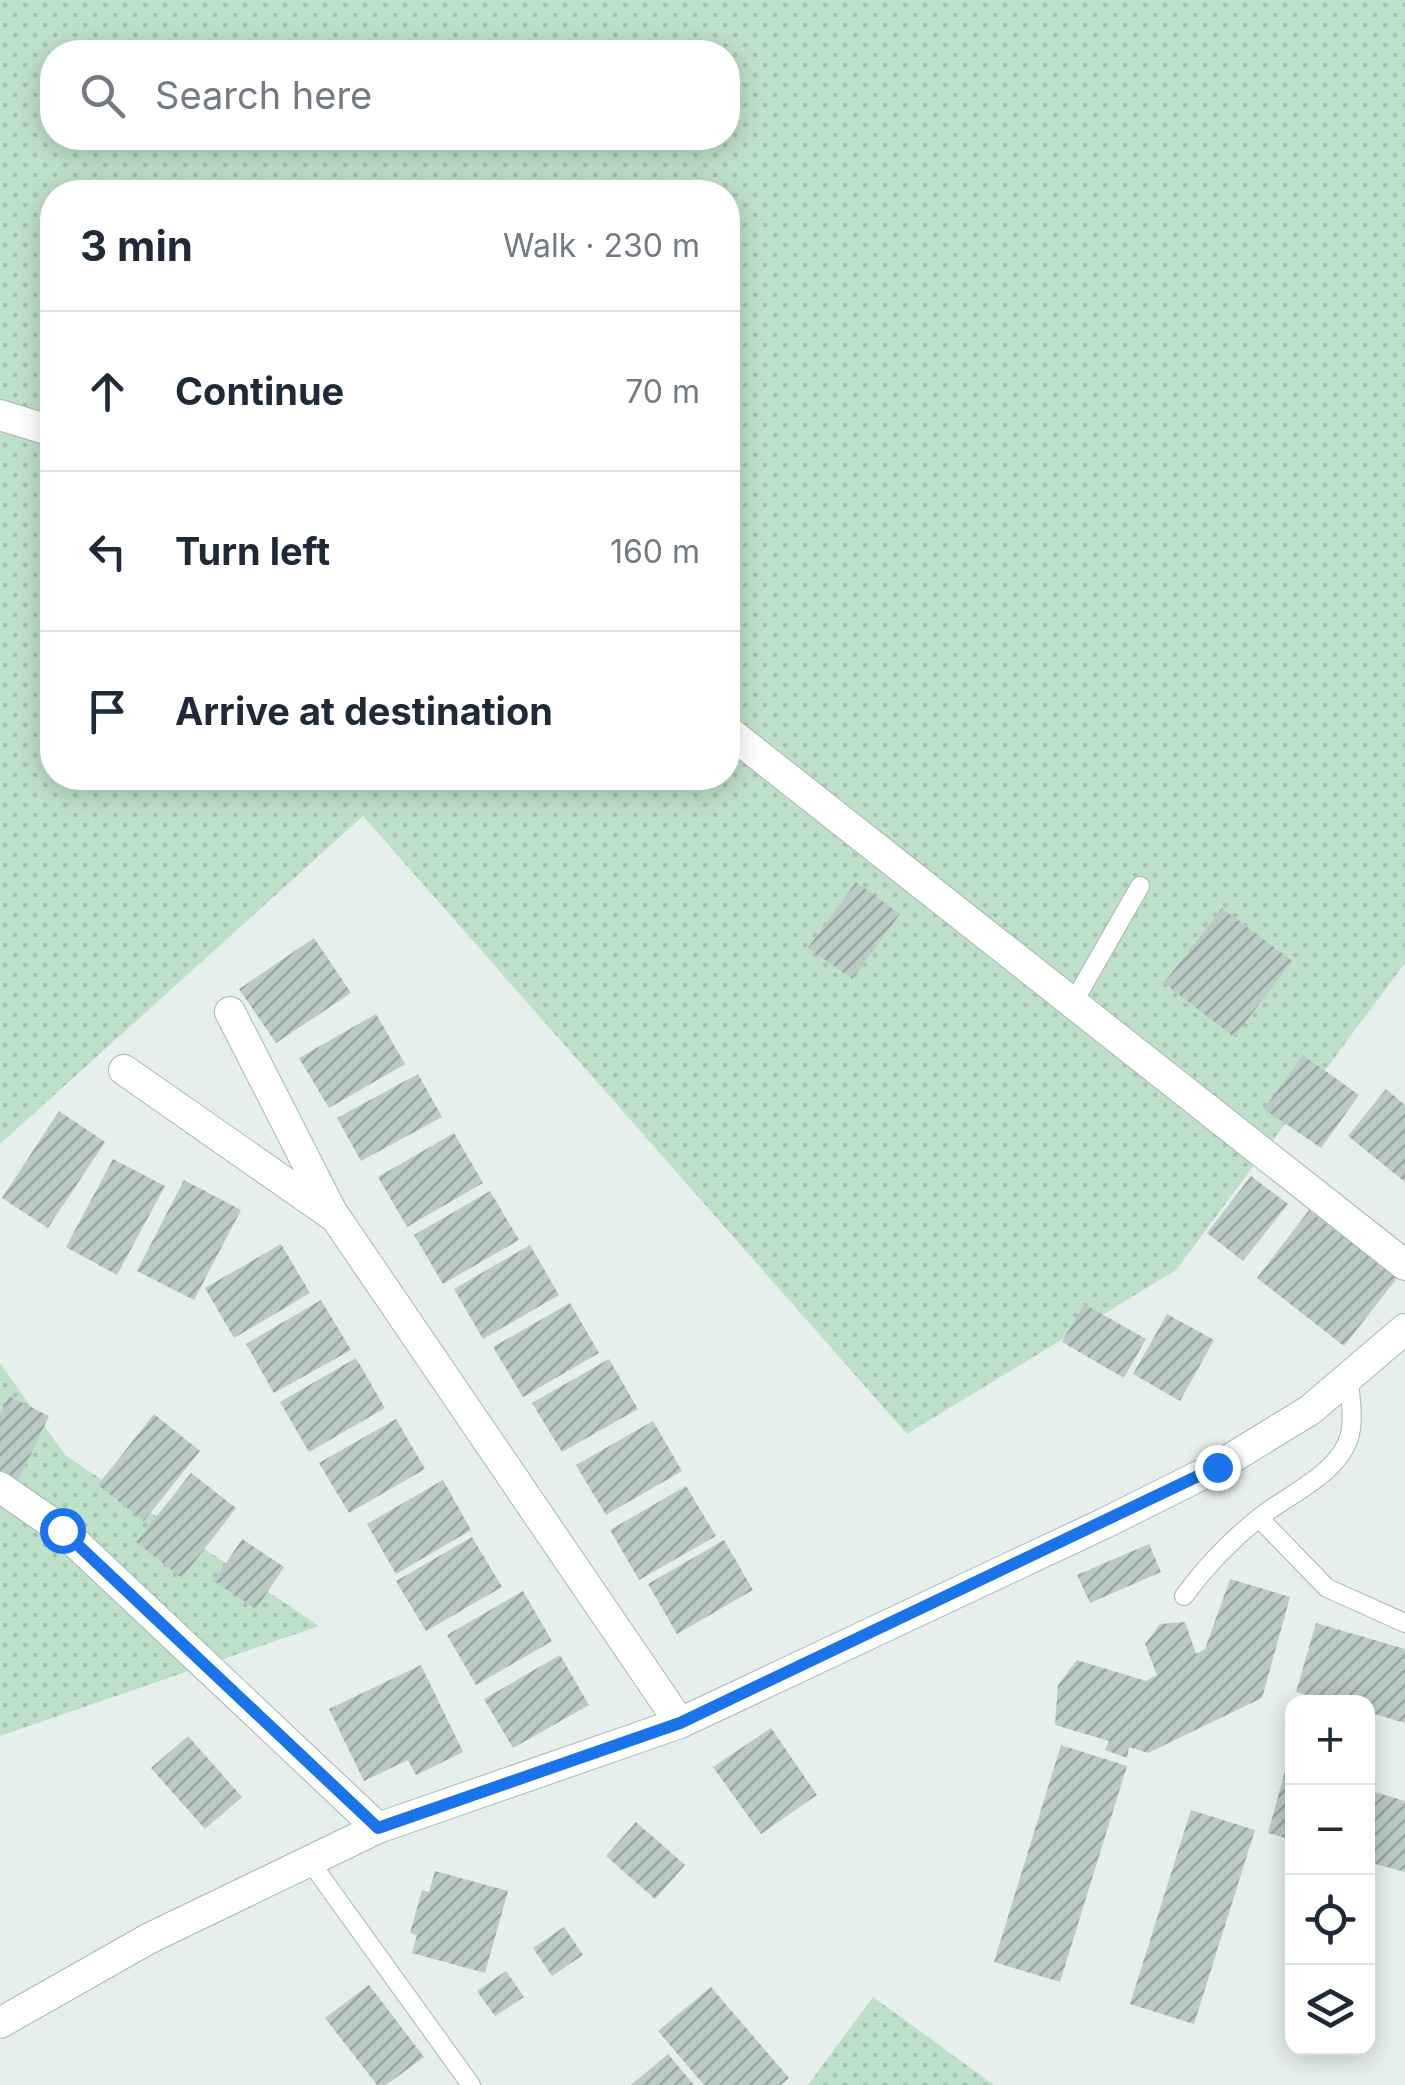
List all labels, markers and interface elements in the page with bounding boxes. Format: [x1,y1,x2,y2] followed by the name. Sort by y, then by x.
[40,40,740,150] search box
[75,68,130,123] icon: search
[155,72,372,118] text: Search here
[80,220,193,271] text: 3 min
[503,226,700,265] text: Walk · 230 m
[80,364,135,419] icon: ahead
[175,368,344,414] text: Continue
[625,372,700,411] text: 70 m
[80,524,135,579] icon: left
[175,528,330,574] text: Turn left
[610,532,700,571] text: 160 m
[80,684,135,739] icon: arrive
[175,688,553,734] text: Arrive at destination
[1195,1445,1241,1491] route end
[40,1508,86,1554] route start
[1285,1695,1375,2055] map controls
[1285,1695,1375,1785] button: +
[1285,1785,1375,1875] button: −
[1285,1875,1375,1965] button: locate
[1285,1965,1375,2055] button: layers

